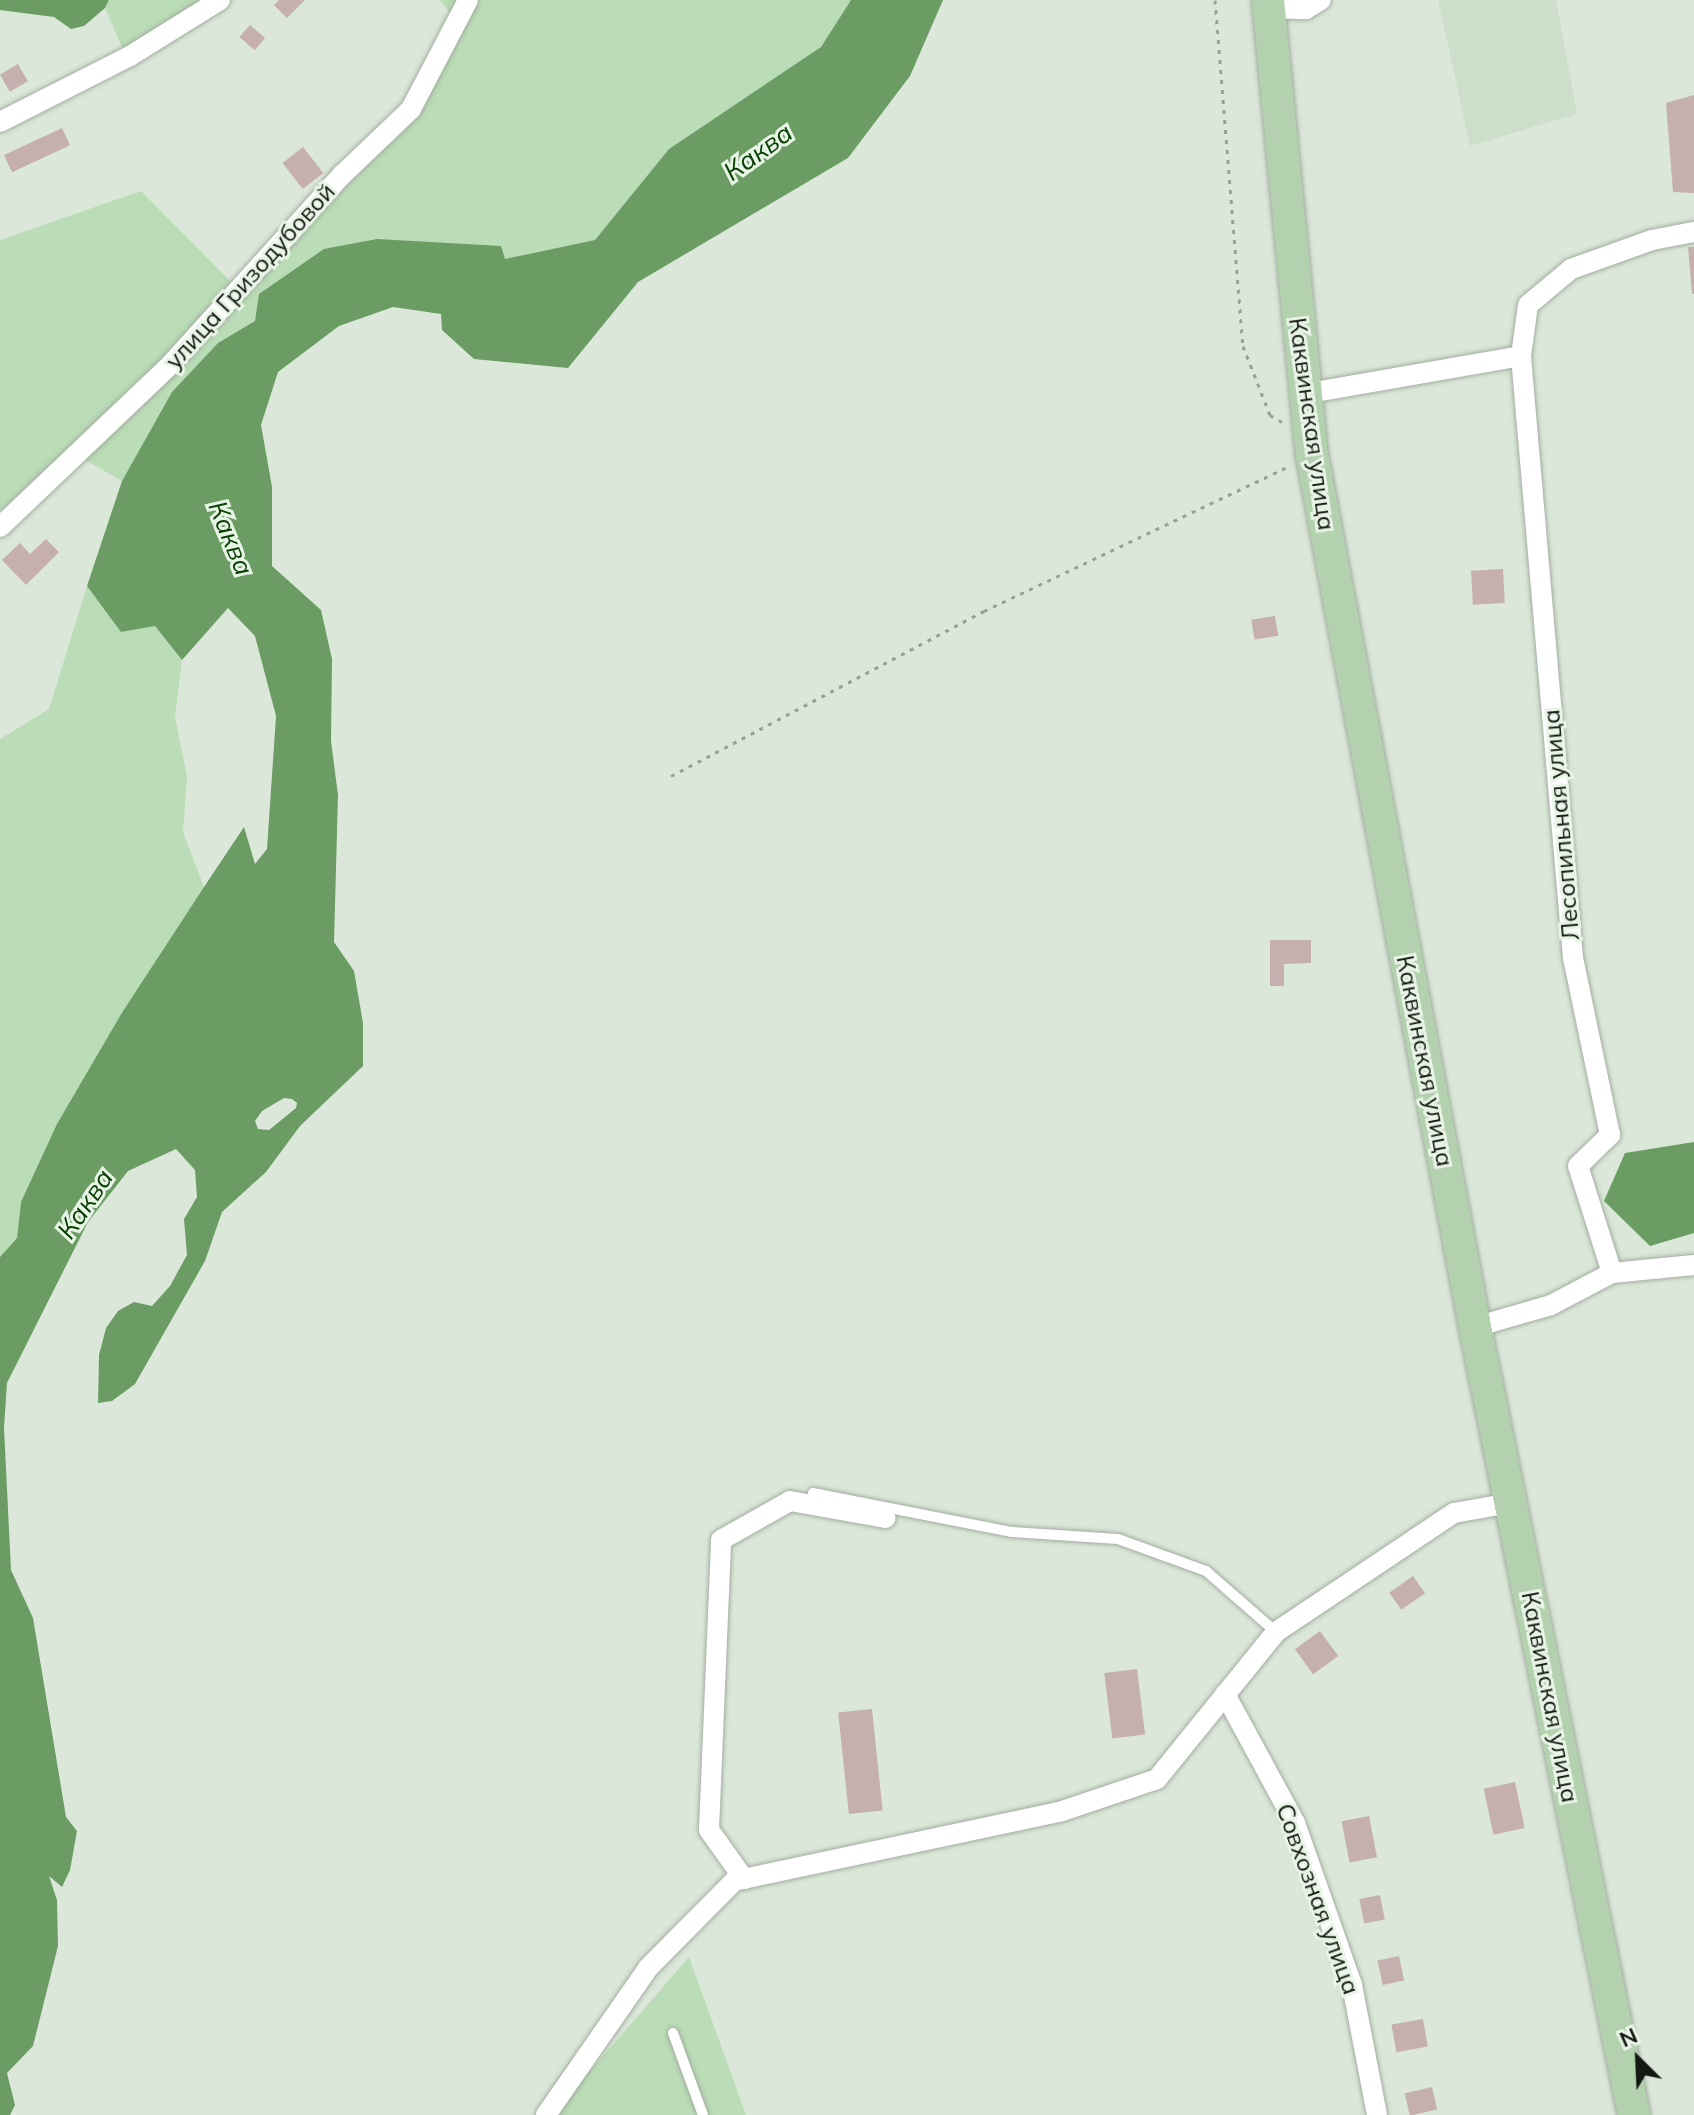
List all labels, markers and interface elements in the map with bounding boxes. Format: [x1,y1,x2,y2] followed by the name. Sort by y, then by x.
[718,117,798,187] water label: Каква
[159,177,341,375] street label: улица Гризодубовой
[1283,316,1341,532] street label: Каквинская улица
[202,496,260,580] water label: Каква
[1537,708,1585,942] street label: Лесопильная улица
[1390,953,1460,1169] street label: Каквинская улица
[50,1163,120,1245] water label: Каква
[1515,1589,1585,1805] street label: Каквинская улица
[1270,1800,1366,1998] street label: Совхозная улица
[1598,2019,1678,2099] north arrow
[1615,2021,1642,2053] text: N

